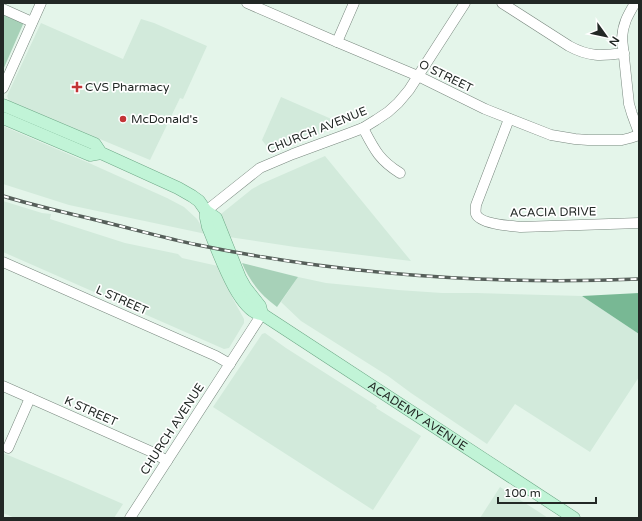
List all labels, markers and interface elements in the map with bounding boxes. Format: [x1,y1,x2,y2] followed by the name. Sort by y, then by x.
[586,16,626,56] north arrow
[606,34,622,48] text: N
[417,57,476,95] street label: O STREET
[85,80,170,94] place label: CVS Pharmacy
[72,82,82,92] marker: CVS Pharmacy
[265,103,369,156] street label: CHURCH AVENUE
[131,112,198,126] place label: McDonald's
[118,114,128,124] marker: McDonald's
[510,204,597,220] street label: ACACIA DRIVE
[94,282,151,318] street label: L STREET
[365,378,470,454] street label: ACADEMY AVENUE
[137,380,207,477] street label: CHURCH AVENUE
[62,393,120,429] street label: K STREET
[498,479,596,505] scale bar
[504,486,541,500] text: 100 m

